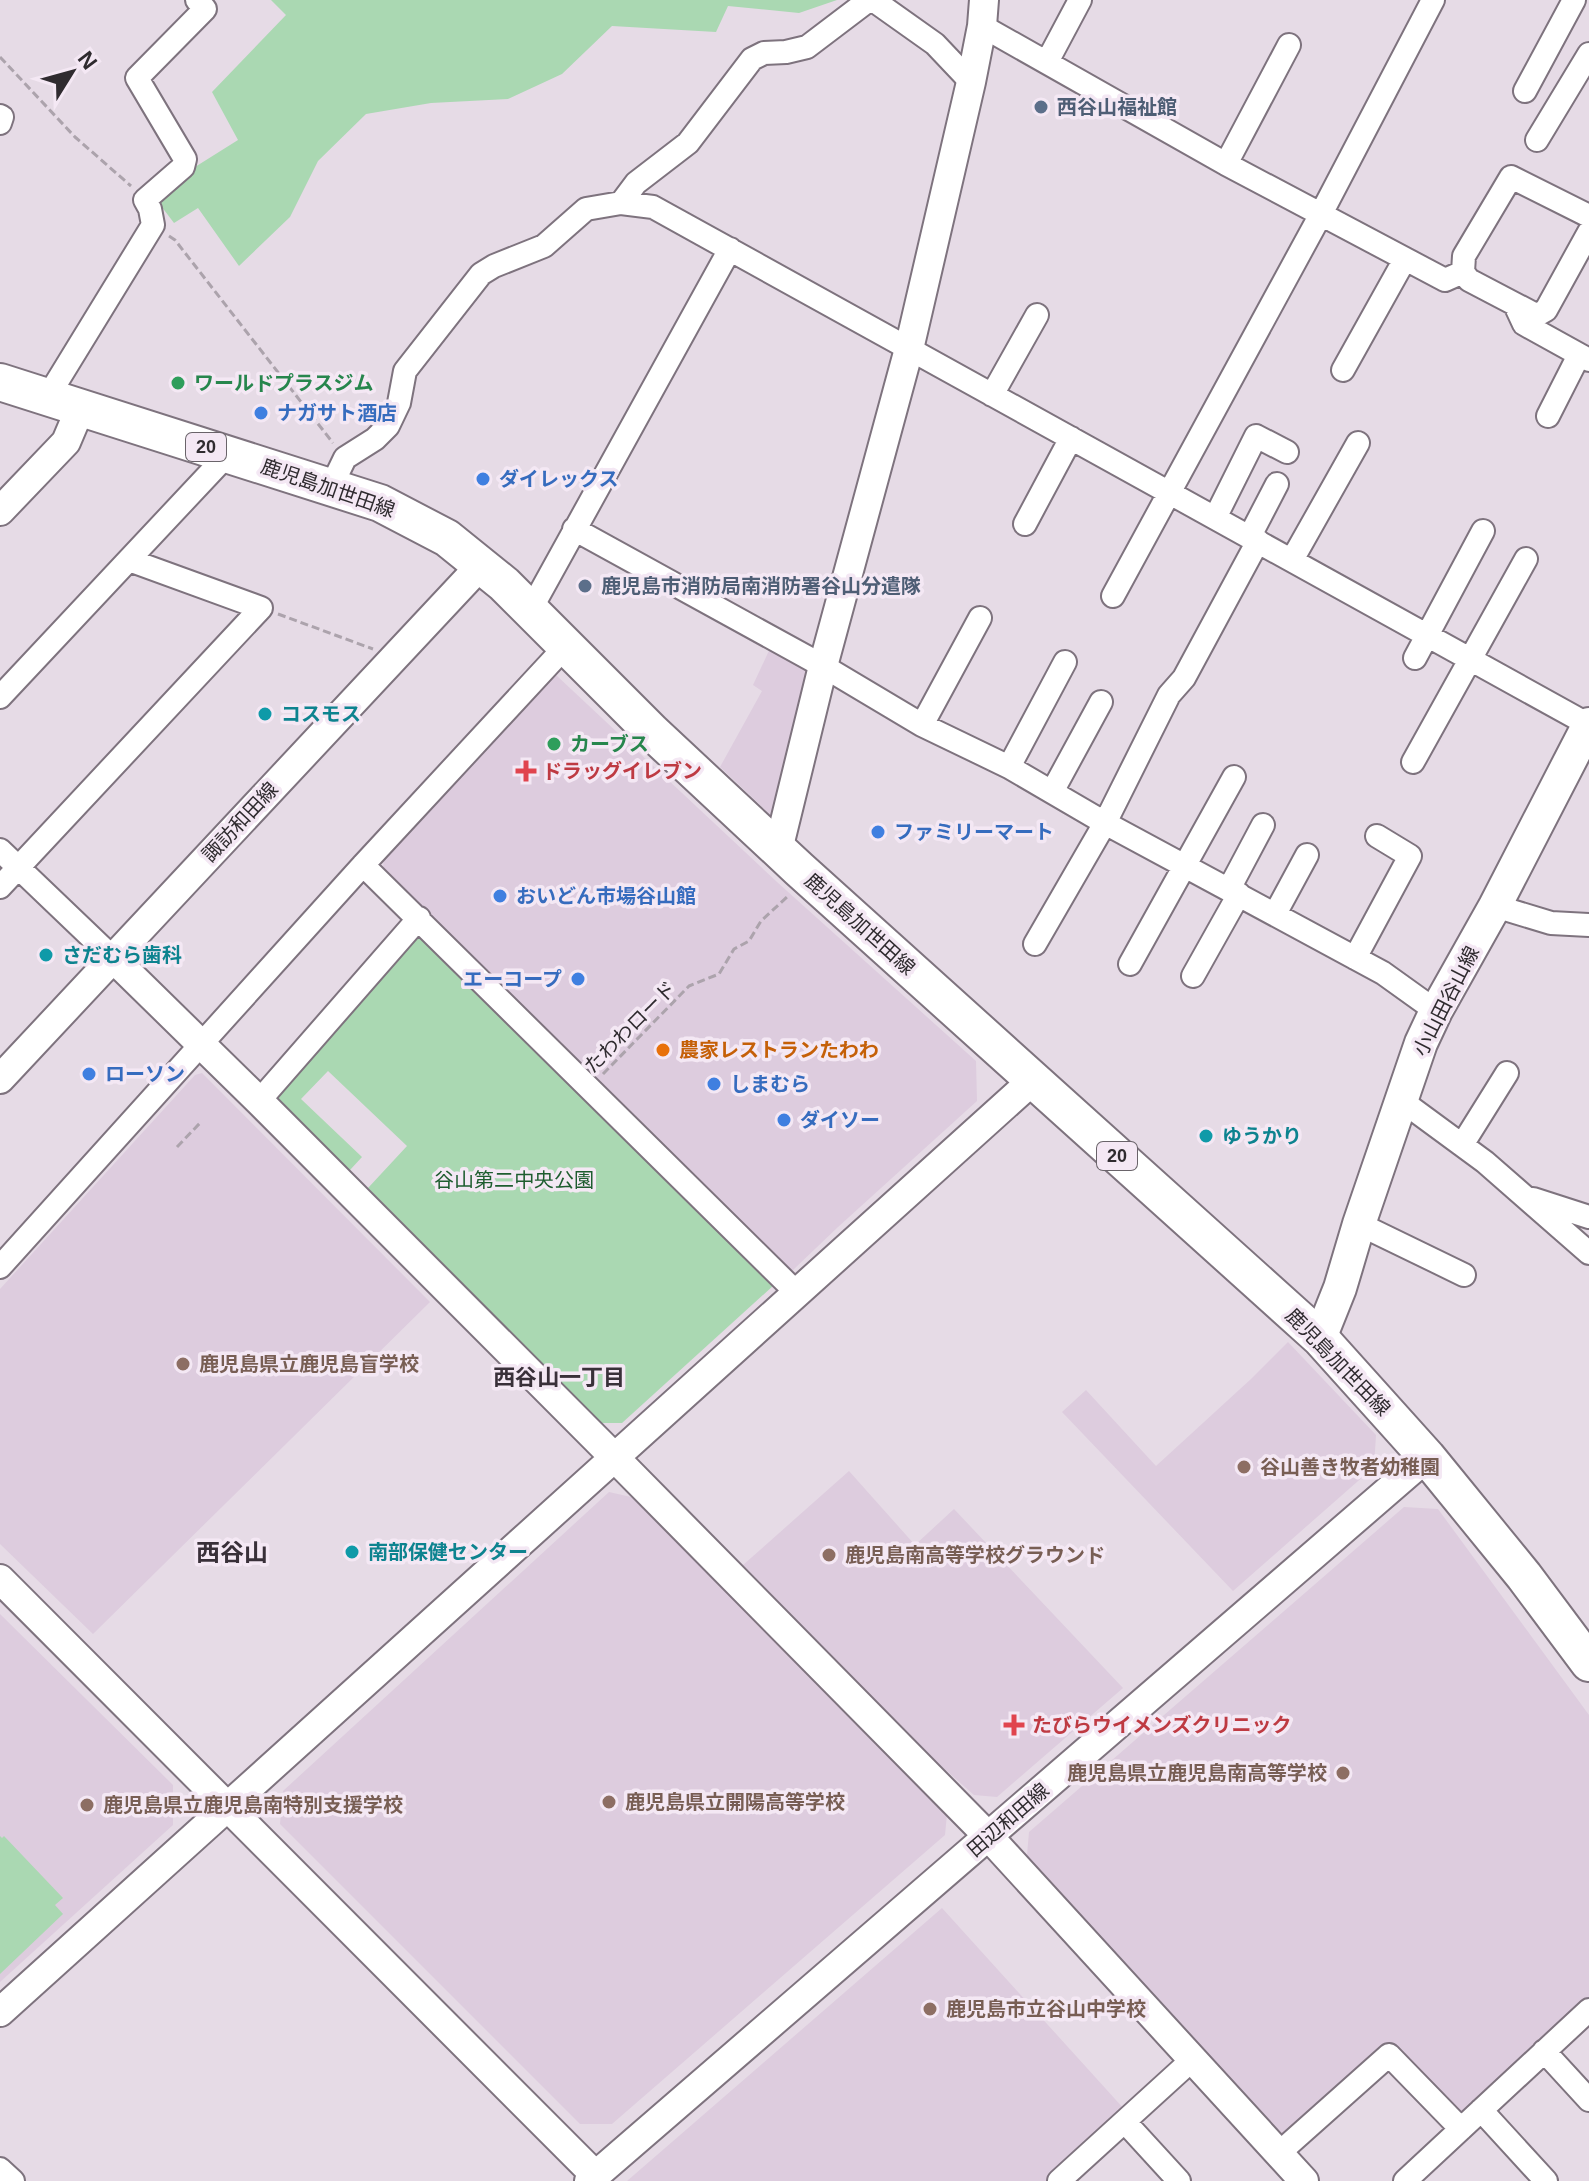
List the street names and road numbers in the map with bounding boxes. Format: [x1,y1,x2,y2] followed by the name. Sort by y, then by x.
[186,433,226,461] road number: 20
[258,455,398,521] street label: 鹿児島加世田線
[198,778,282,866] street label: 諏訪和田線
[801,869,919,979] street label: 鹿児島加世田線
[1409,943,1483,1059] street label: 小山田谷山線
[580,977,680,1077] street label: たわわロード
[1097,1142,1137,1170] road number: 20
[1281,1304,1395,1420] street label: 鹿児島加世田線
[963,1779,1053,1861] street label: 田辺和田線

